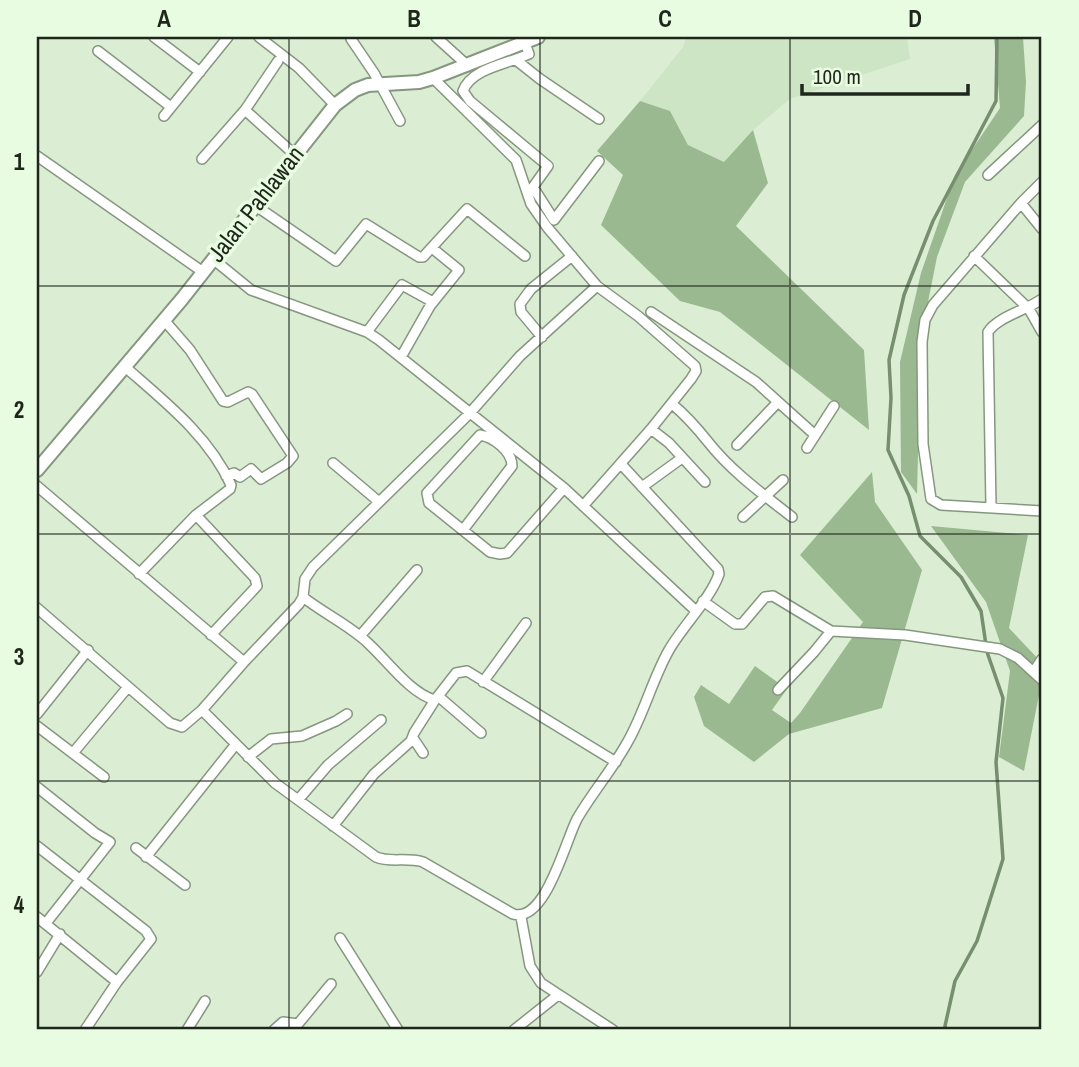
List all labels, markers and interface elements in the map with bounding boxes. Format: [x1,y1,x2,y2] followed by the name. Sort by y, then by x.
[157,3,171,34] text: A
[407,3,421,34] text: B
[658,3,672,34] text: C
[908,3,922,34] text: D
[802,52,969,96] scale bar
[813,62,861,91] text: 100 m
[200,139,311,268] street label: Jalan Pahlawan
[14,146,25,177] text: 1
[14,394,24,425] text: 2
[14,641,24,672] text: 3
[14,889,25,920] text: 4

